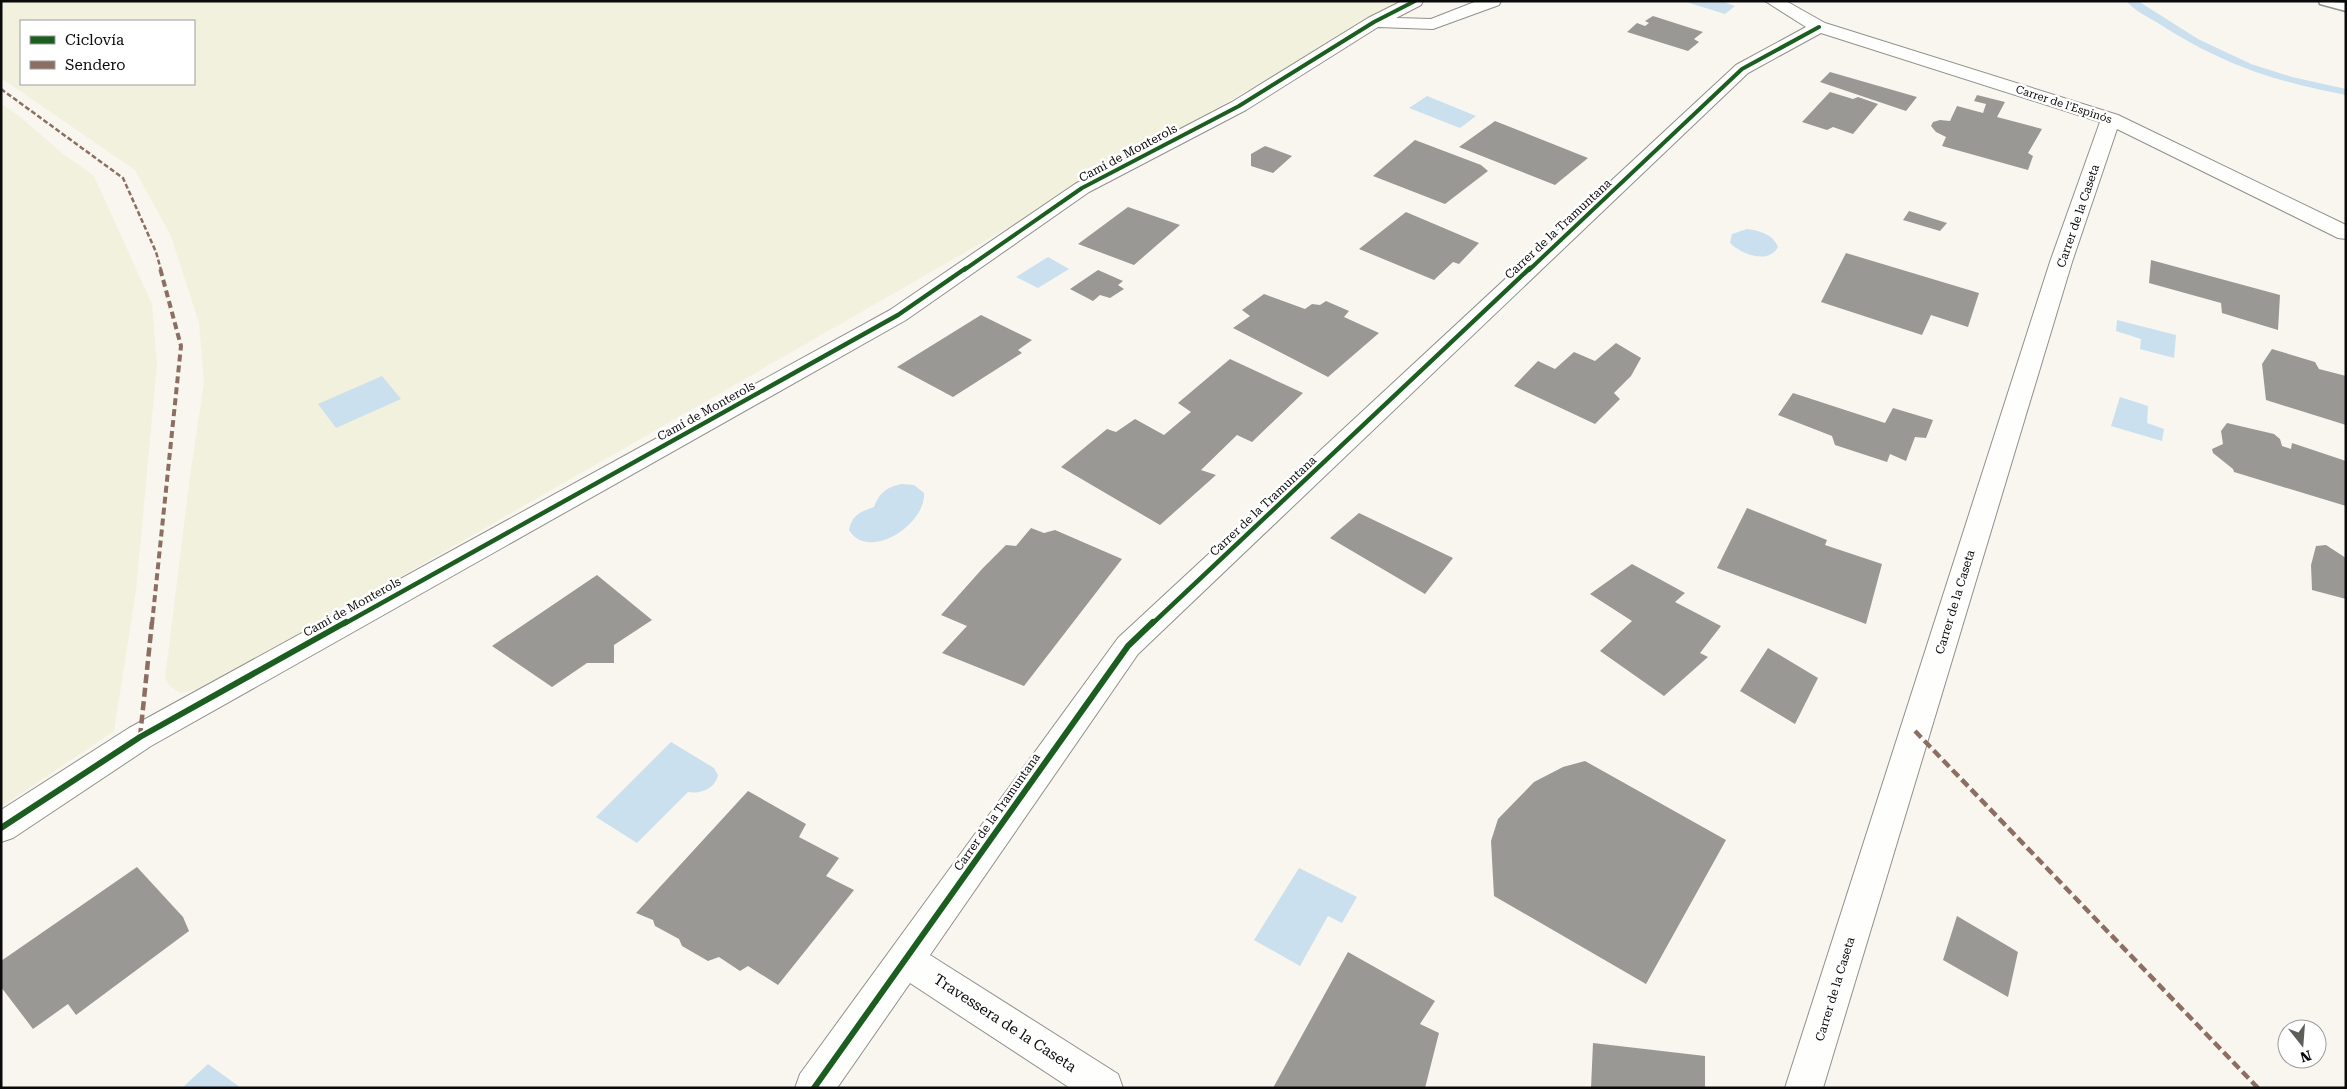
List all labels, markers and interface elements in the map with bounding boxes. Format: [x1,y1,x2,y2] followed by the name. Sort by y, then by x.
[20,20,195,85] legend
[65,31,124,49] text: Ciclovía
[65,56,126,74] text: Sendero
[2014,83,2113,126] street label: Carrer de l'Espinós
[1077,121,1180,185] street label: Camí de Monterols
[2054,162,2102,269] street label: Carrer de la Caseta
[1502,176,1614,282] street label: Carrer de la Tramuntana
[655,378,757,444] street label: Camí de Monterols
[1207,453,1319,559] street label: Carrer de la Tramuntana
[1932,548,1978,656] street label: Carrer de la Caseta
[301,574,403,640] street label: Camí de Monterols
[951,750,1043,874] street label: Carrer de la Tramuntana
[1812,935,1858,1043] street label: Carrer de la Caseta
[930,970,1080,1076] street label: Travessera de la Caseta
[2277,1019,2327,1069] north arrow
[2298,1047,2313,1066] text: N

